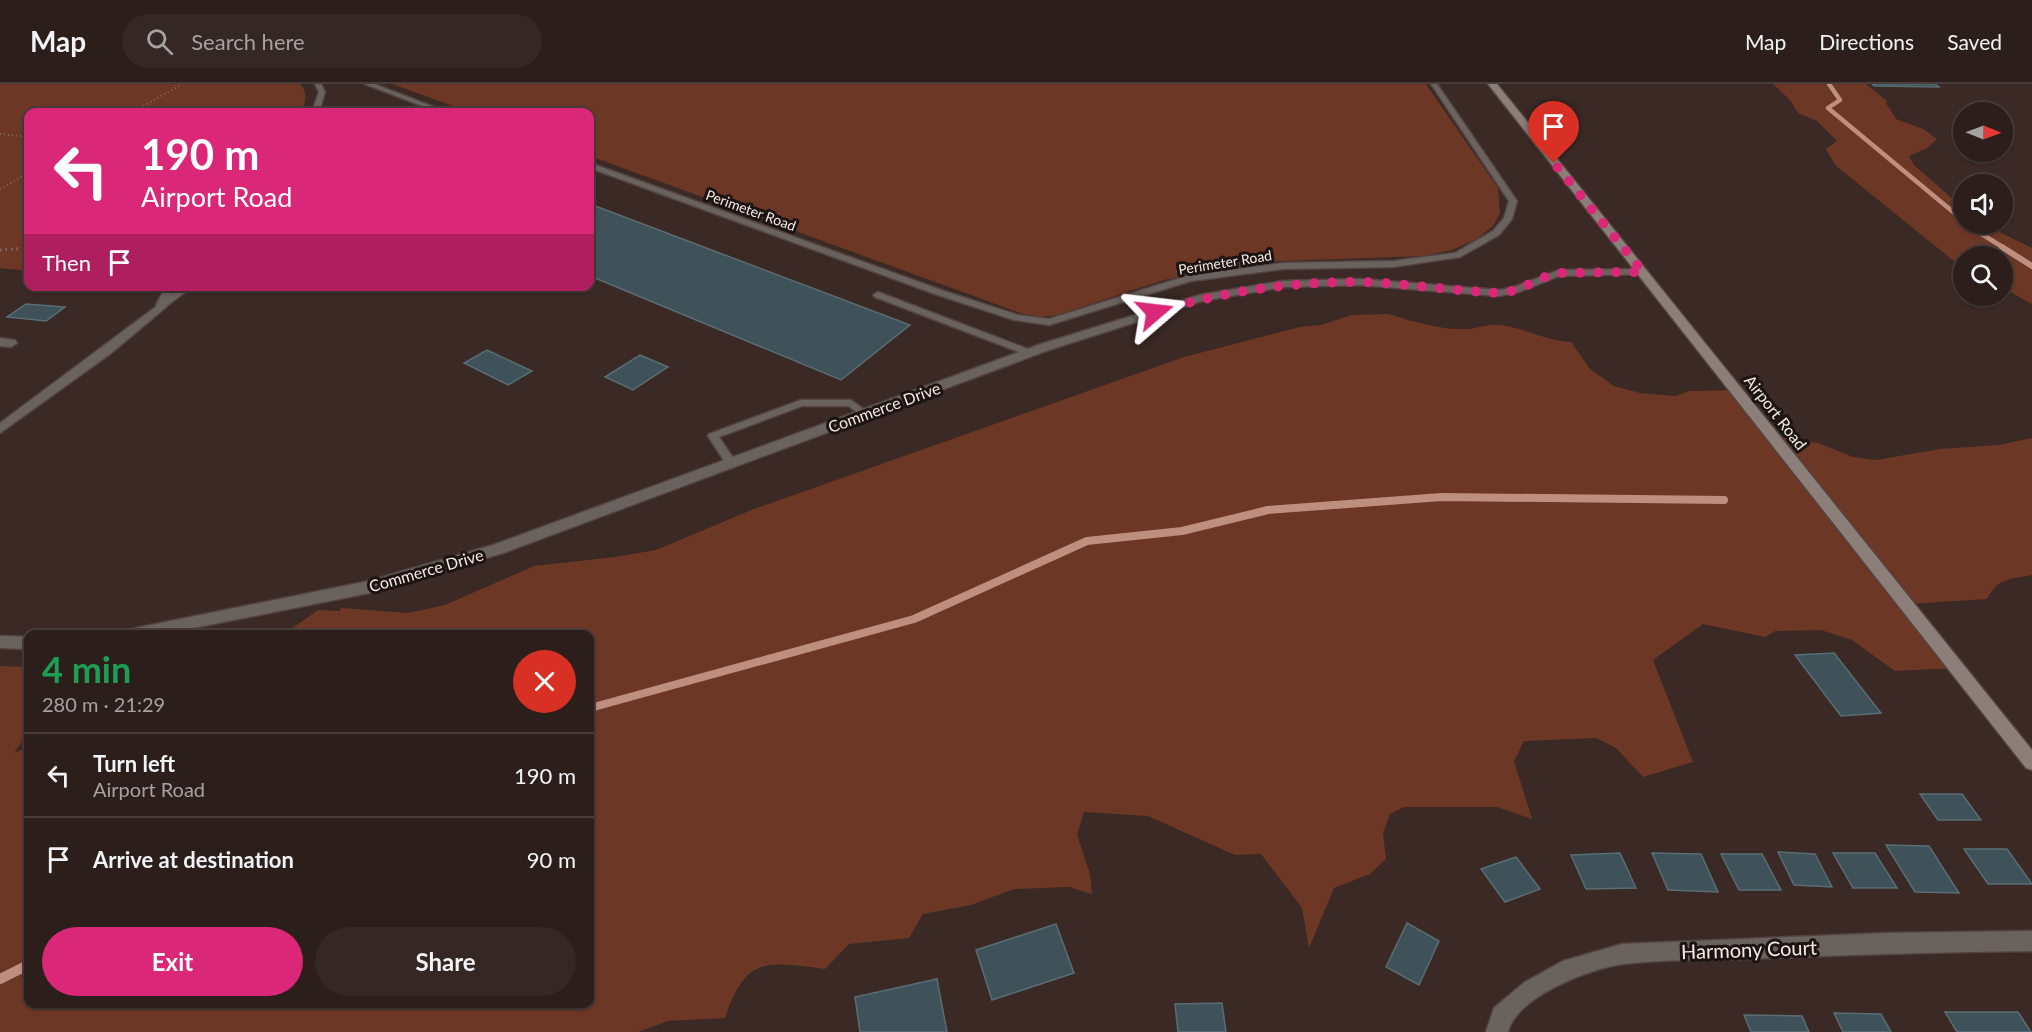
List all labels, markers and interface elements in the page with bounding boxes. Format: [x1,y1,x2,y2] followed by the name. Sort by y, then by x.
[122,14,542,68] search box
[30,24,86,58] text: Map
[143,25,176,58] icon: search
[191,28,305,55] text: Search here
[1745,29,1786,54] text: Map
[1819,29,1914,54] text: Directions
[1947,29,2002,54] text: Saved
[1528,101,1579,163] pin
[1953,102,2013,162] north arrow
[1953,102,2013,306] map controls
[1537,110,1570,143] icon: arrive
[141,129,259,179] text: 190 m
[42,132,120,210] icon: left
[1953,174,2013,234] button: sound
[141,180,292,213] text: Airport Road
[704,186,798,234] street label: Perimeter Road
[103,246,136,279] icon: arrive
[1177,246,1273,278] street label: Perimeter Road
[1953,246,2013,306] button: search
[42,249,91,276] text: Then
[1123,280,1187,344] position arrow
[1741,371,1811,453] street label: Airport Road
[825,378,943,436] street label: Commerce Drive
[367,545,485,595] street label: Commerce Drive
[42,647,131,691] text: 4 min
[513,650,576,713] button: close
[42,692,165,716] text: 280 m · 21:29
[93,750,175,777] text: Turn left
[42,759,75,792] icon: left
[514,762,576,789] text: 190 m
[93,777,205,801] text: Airport Road
[42,843,75,876] icon: arrive
[93,846,294,873] text: Arrive at destination
[527,846,576,873] text: 90 m
[42,927,303,996] button: Exit
[315,927,576,996] button: Share
[1681,935,1817,963] street label: Harmony Court

